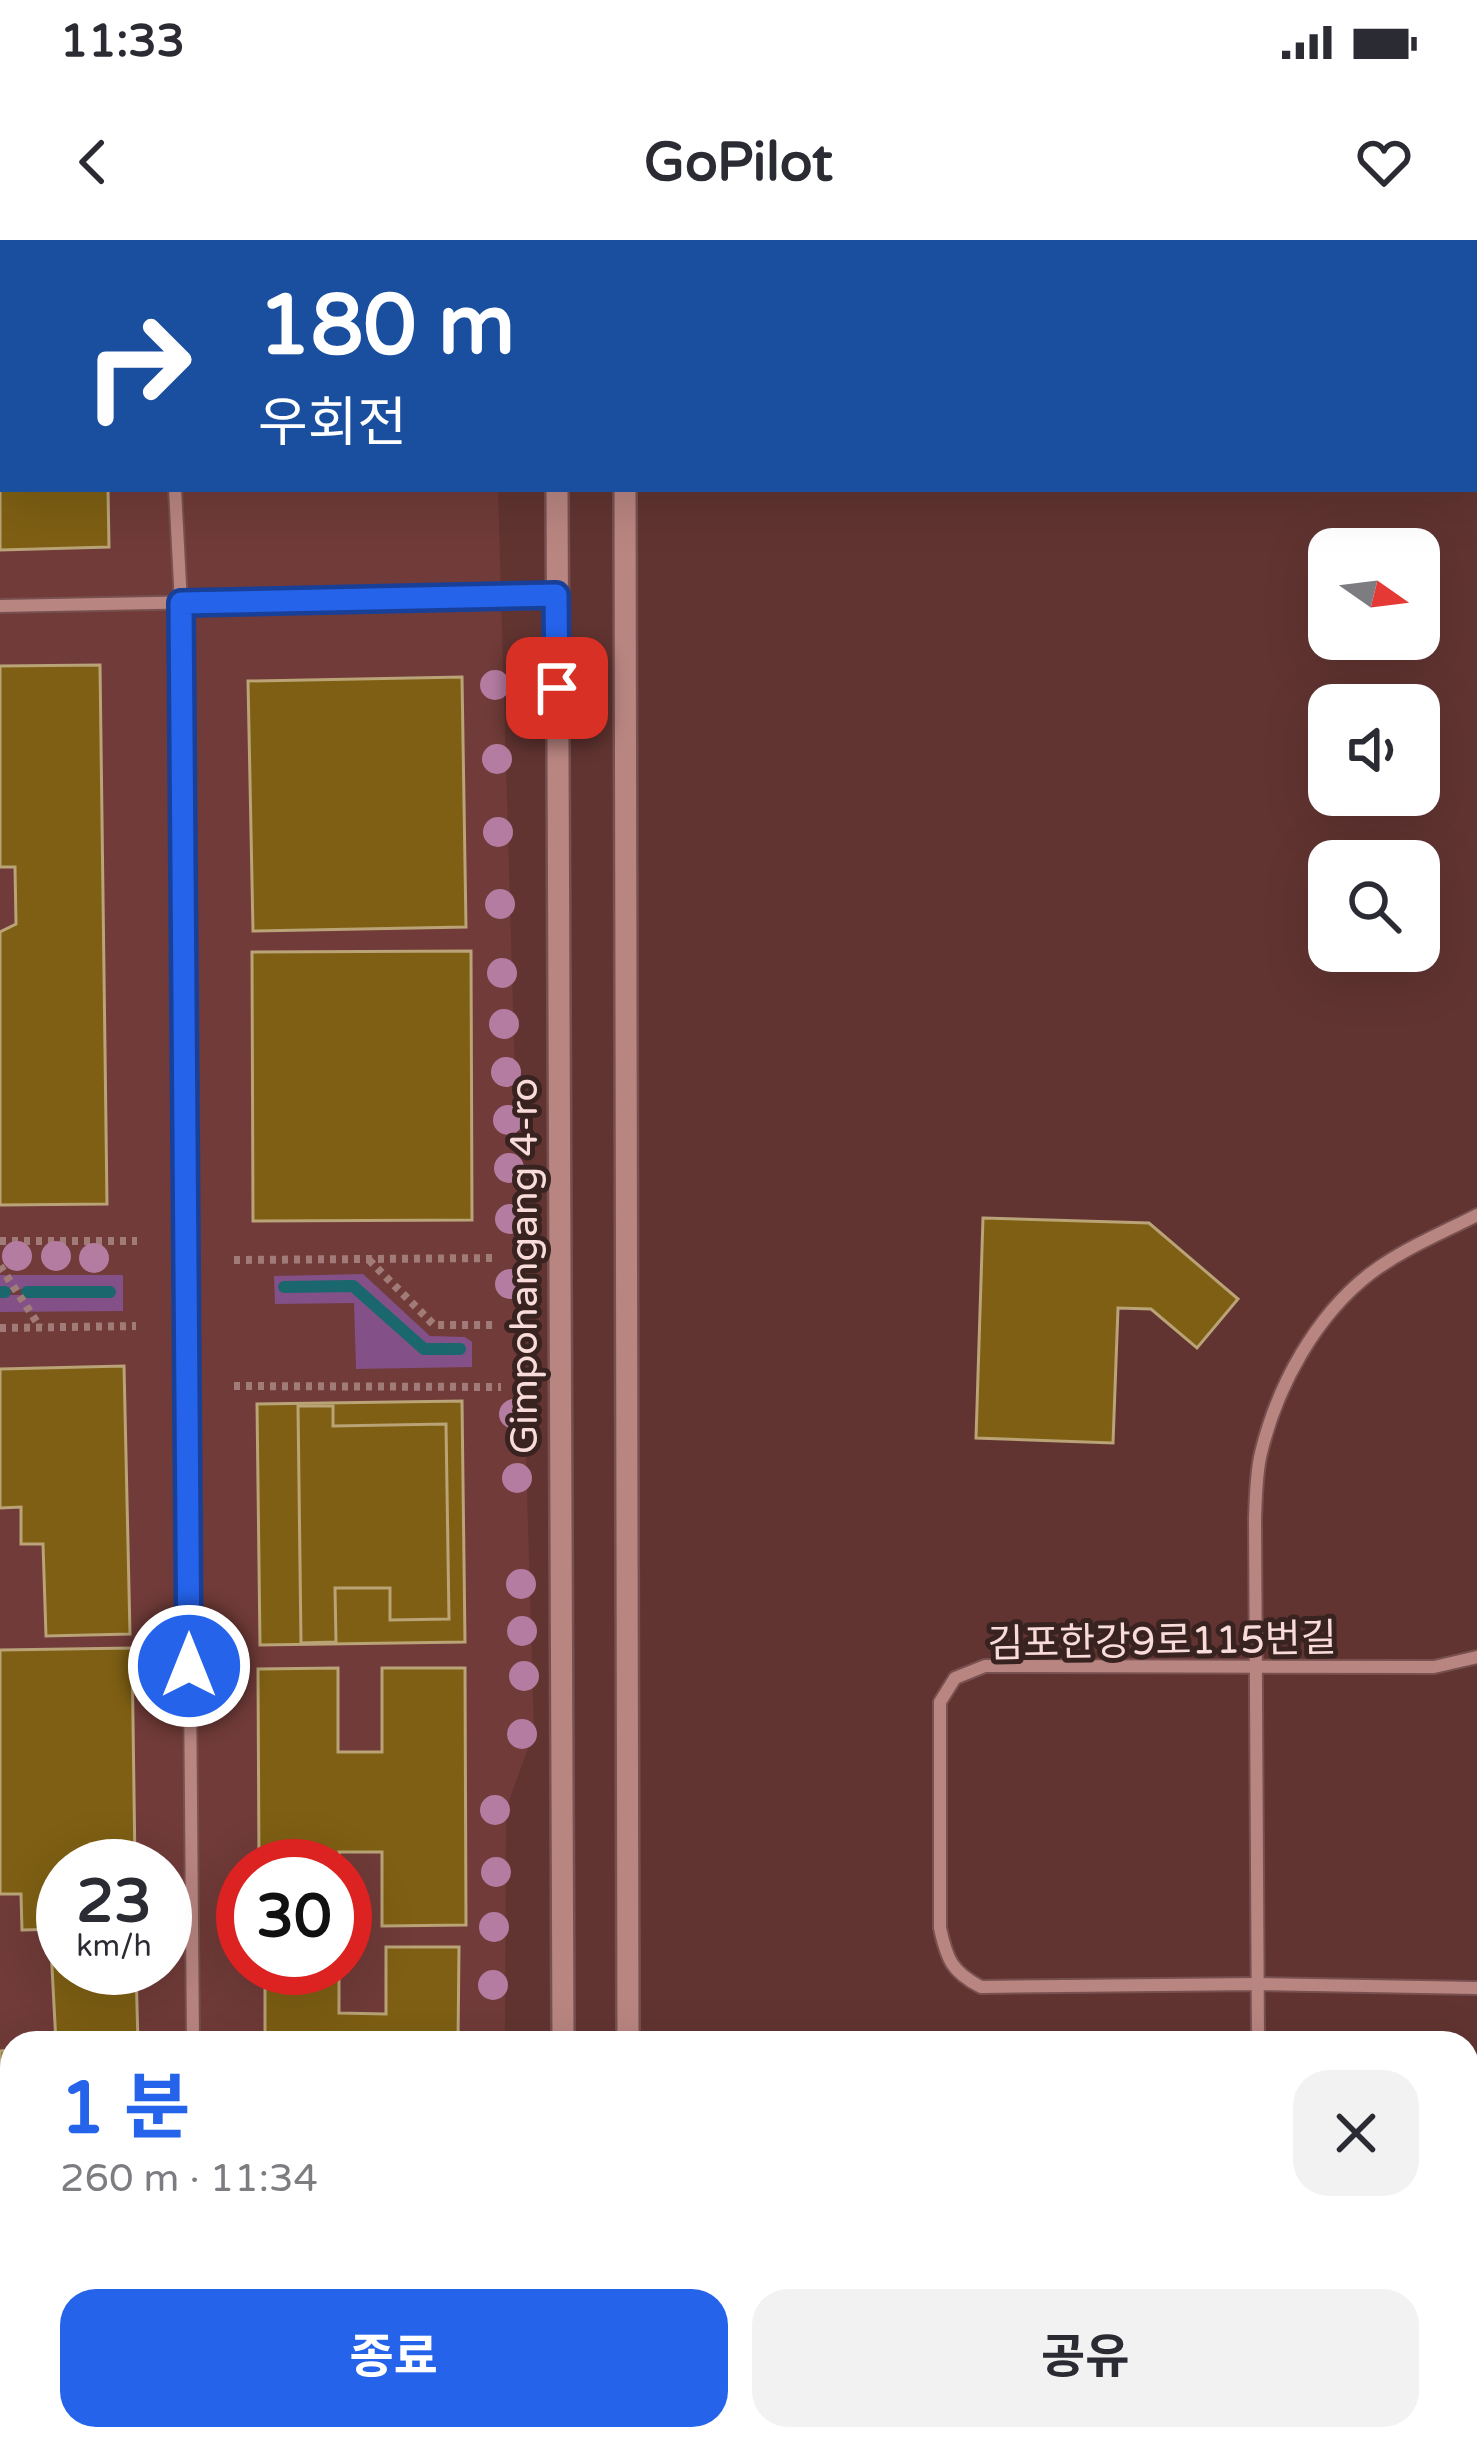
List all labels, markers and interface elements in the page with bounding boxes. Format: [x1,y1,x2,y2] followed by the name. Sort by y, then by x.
[60,15,185,69] text: 11:33
[60,129,126,195] icon: back
[1351,129,1417,195] icon: heart
[644,130,833,195] text: GoPilot
[258,276,515,377] text: 180 m
[60,288,216,444] icon: right
[258,391,407,456] text: 우회전
[1308,528,1440,660] north arrow
[1308,528,1440,972] map controls
[506,637,608,739] pin
[524,655,590,721] icon: arrive
[1308,684,1440,816] button: sound
[1308,840,1440,972] button: search
[501,1078,548,1454] street label: Gimpohangang 4-ro
[126,1603,252,1729] position arrow
[987,1615,1337,1668] street label: 김포한강9로115번길
[216,1839,372,1995] speed limit sign: 30
[76,1866,152,1938] text: 23
[76,1928,152,1965] text: km/h
[60,2066,190,2153] text: 1 분
[1293,2070,1419,2196] button: close
[60,2155,318,2202] text: 260 m · 11:34
[60,2289,728,2427] button: 종료
[752,2289,1419,2427] button: 공유

